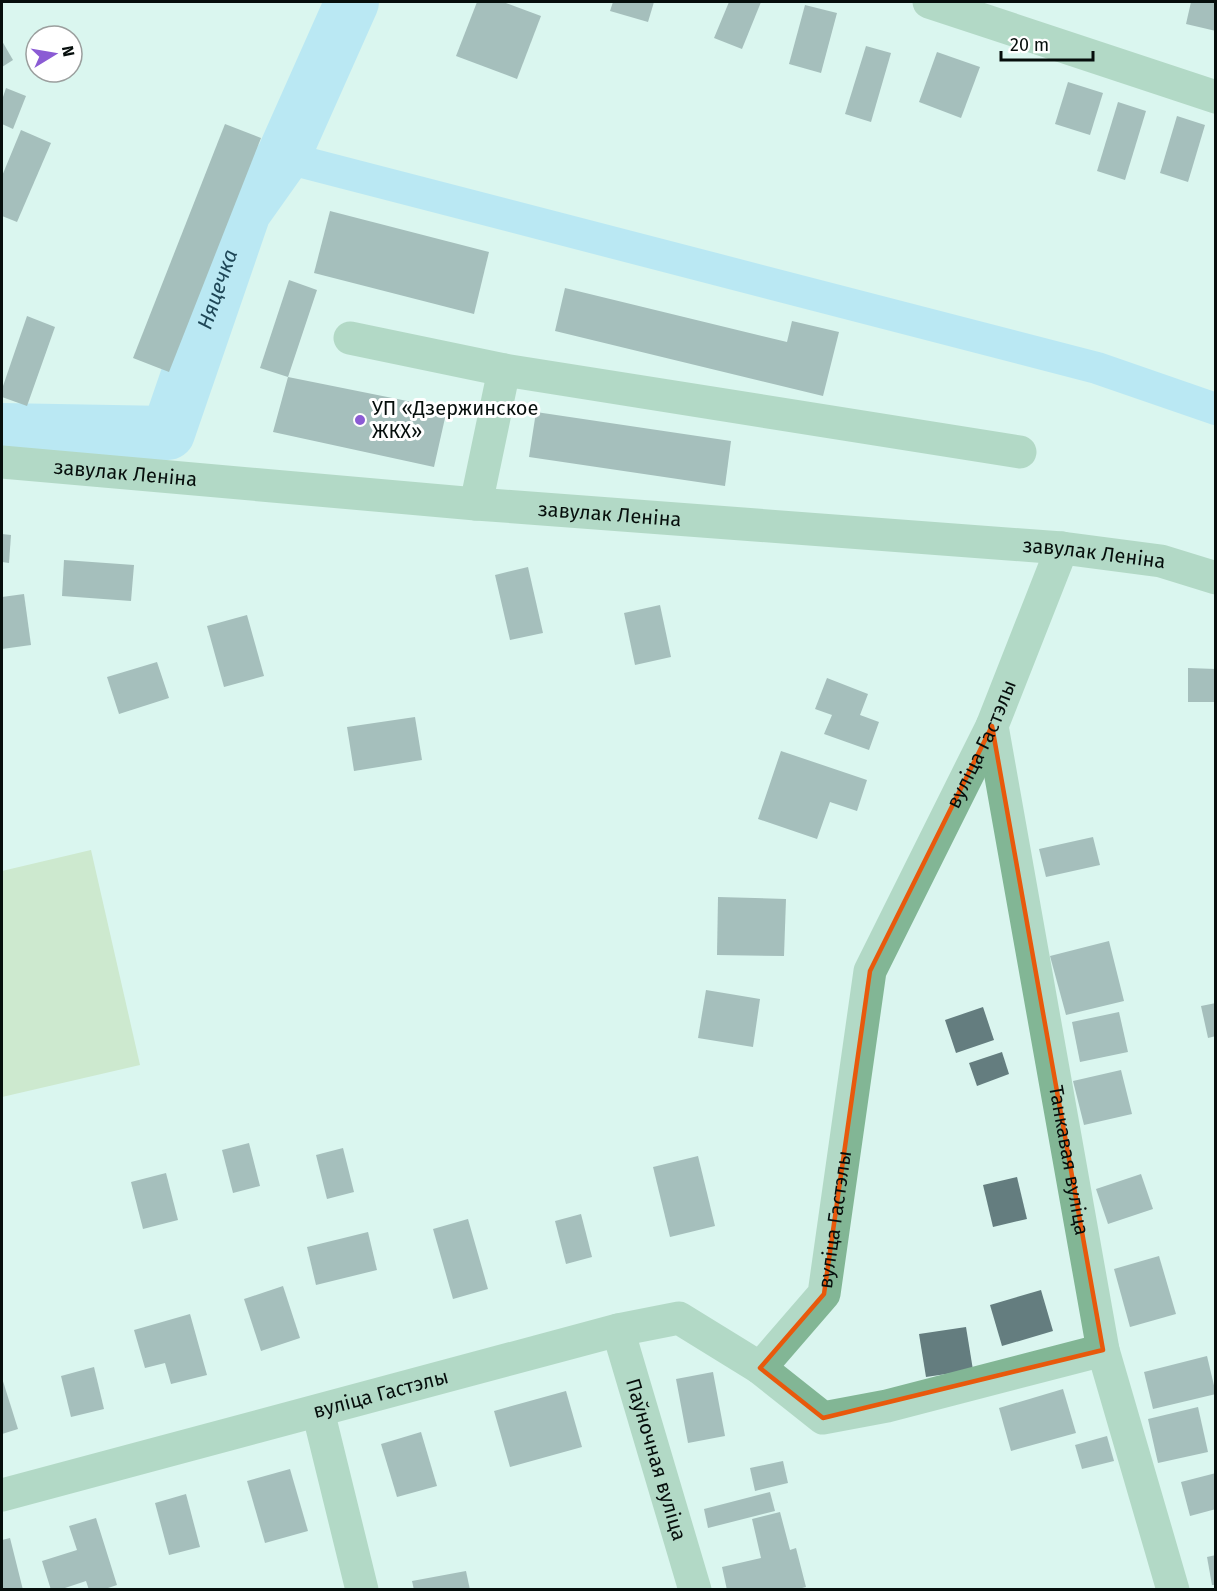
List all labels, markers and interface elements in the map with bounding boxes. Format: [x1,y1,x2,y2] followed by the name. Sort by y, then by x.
[24,24,84,84] north arrow
[1001,24,1092,62] scale bar
[1010,34,1049,56] text: 20 m
[58,44,79,58] text: N
[192,246,243,333] water label: Няцечка
[372,396,538,443] place label: УП «Дзержинское ЖКХ»
[353,413,367,427] marker: УП «Дзержинское ЖКХ»
[53,455,198,491] street label: завулак Леніна
[537,497,682,531] street label: завулак Леніна
[1022,533,1167,573] street label: завулак Леніна
[941,676,1021,812] street label: вуліца Гастэлы
[1044,1083,1094,1237] street label: Танкавая вуліца
[813,1149,856,1290] street label: вуліца Гастэлы
[310,1364,451,1423] street label: вуліца Гастэлы
[621,1375,692,1543] street label: Паўночная вуліца

